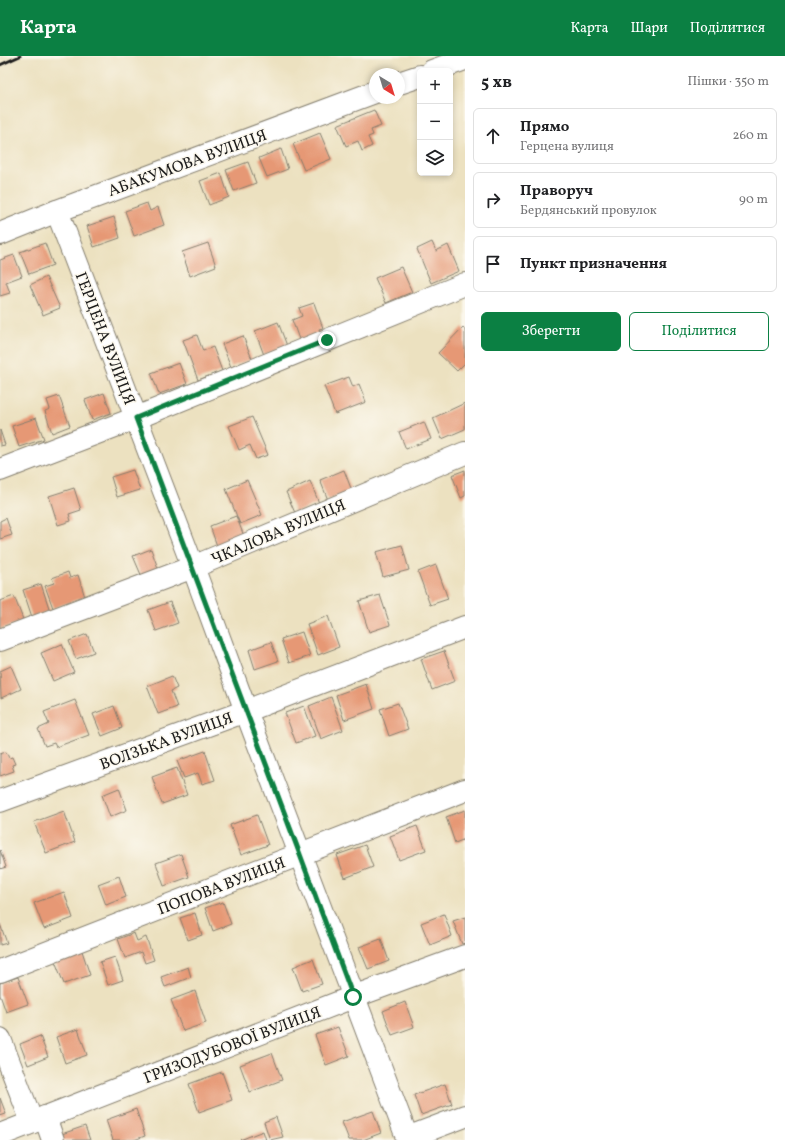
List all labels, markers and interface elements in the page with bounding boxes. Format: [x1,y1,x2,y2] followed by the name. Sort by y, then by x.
[20,15,77,41] text: Карта
[571,19,609,38] text: Карта
[631,19,668,38] text: Шари
[690,19,765,38] text: Поділитися
[369,68,405,104] north arrow
[417,68,453,176] map controls
[417,68,453,104] button: +
[481,71,512,94] text: 5 хв
[687,73,769,91] text: Пішки · 350 m
[417,104,453,140] button: −
[520,117,569,138] text: Прямо
[105,125,270,203] street label: АБАКУМОВА ВУЛИЦЯ
[482,125,504,147] icon: ahead
[733,127,768,145] text: 260 m
[520,138,614,156] text: Герцена вулиця
[417,140,453,176] button: layers
[520,181,593,202] text: Праворуч
[482,189,504,211] icon: right
[739,191,768,209] text: 90 m
[520,202,657,220] text: Бердянський провулок
[482,253,504,275] icon: arrive
[520,254,667,275] text: Пункт призначення
[69,269,140,408] street label: ГЕРЦЕНА ВУЛИЦЯ
[481,312,621,351] button: Зберегти
[629,312,769,351] button: Поділитися
[318,331,336,349] route end
[208,495,349,571] street label: ЧКАЛОВА ВУЛИЦЯ
[97,708,236,776] street label: ВОЛЗЬКА ВУЛИЦЯ
[155,852,289,921] street label: ПОПОВА ВУЛИЦЯ
[344,988,362,1006] route start
[141,1002,325,1090] street label: ГРИЗОДУБОВОЇ ВУЛИЦЯ

